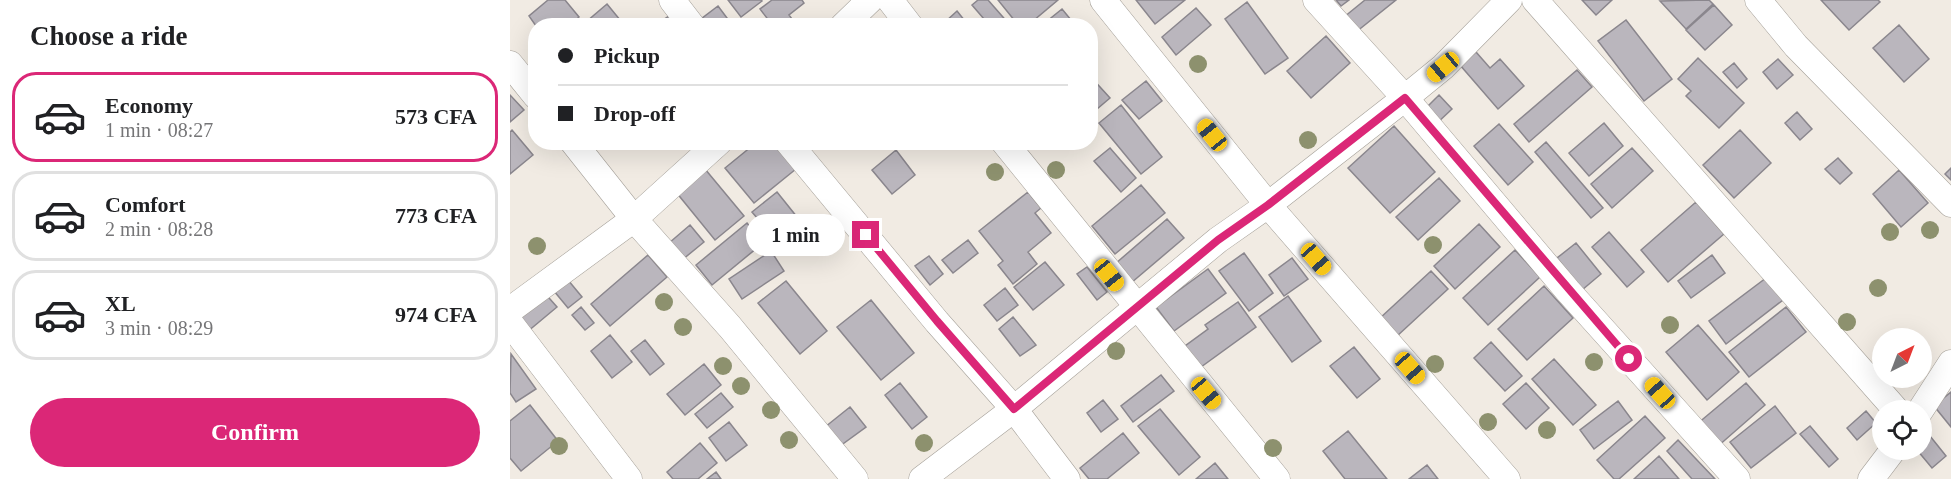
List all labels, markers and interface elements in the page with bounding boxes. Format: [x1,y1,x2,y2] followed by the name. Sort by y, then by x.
[30,21,188,51] text: Choose a ride
[594,43,660,68] text: Pickup
[1423,49,1463,85] car
[33,90,87,144] icon: car
[105,93,193,118] text: Economy
[594,101,675,126] text: Drop-off
[395,104,477,129] text: 573 CFA
[1194,115,1230,155] car
[105,119,213,141] text: 1 min · 08:27
[33,189,87,243] icon: car
[105,192,186,217] text: Comfort
[395,203,477,228] text: 773 CFA
[746,214,845,256] callout: 1 min
[105,218,213,240] text: 2 min · 08:28
[852,221,879,248] route end
[771,224,820,246] text: 1 min
[1297,240,1335,278] car
[1091,255,1127,295] car
[33,288,87,342] icon: car
[105,291,136,316] text: XL
[395,302,477,327] text: 974 CFA
[105,317,213,339] text: 3 min · 08:29
[1872,328,1932,388] north arrow
[1872,328,1932,460] map controls
[1615,345,1642,372] route start
[1391,349,1429,387] car
[1188,373,1224,413] car
[1641,374,1679,412] car
[30,398,480,467] button: Confirm
[1872,400,1932,460] button: locate

